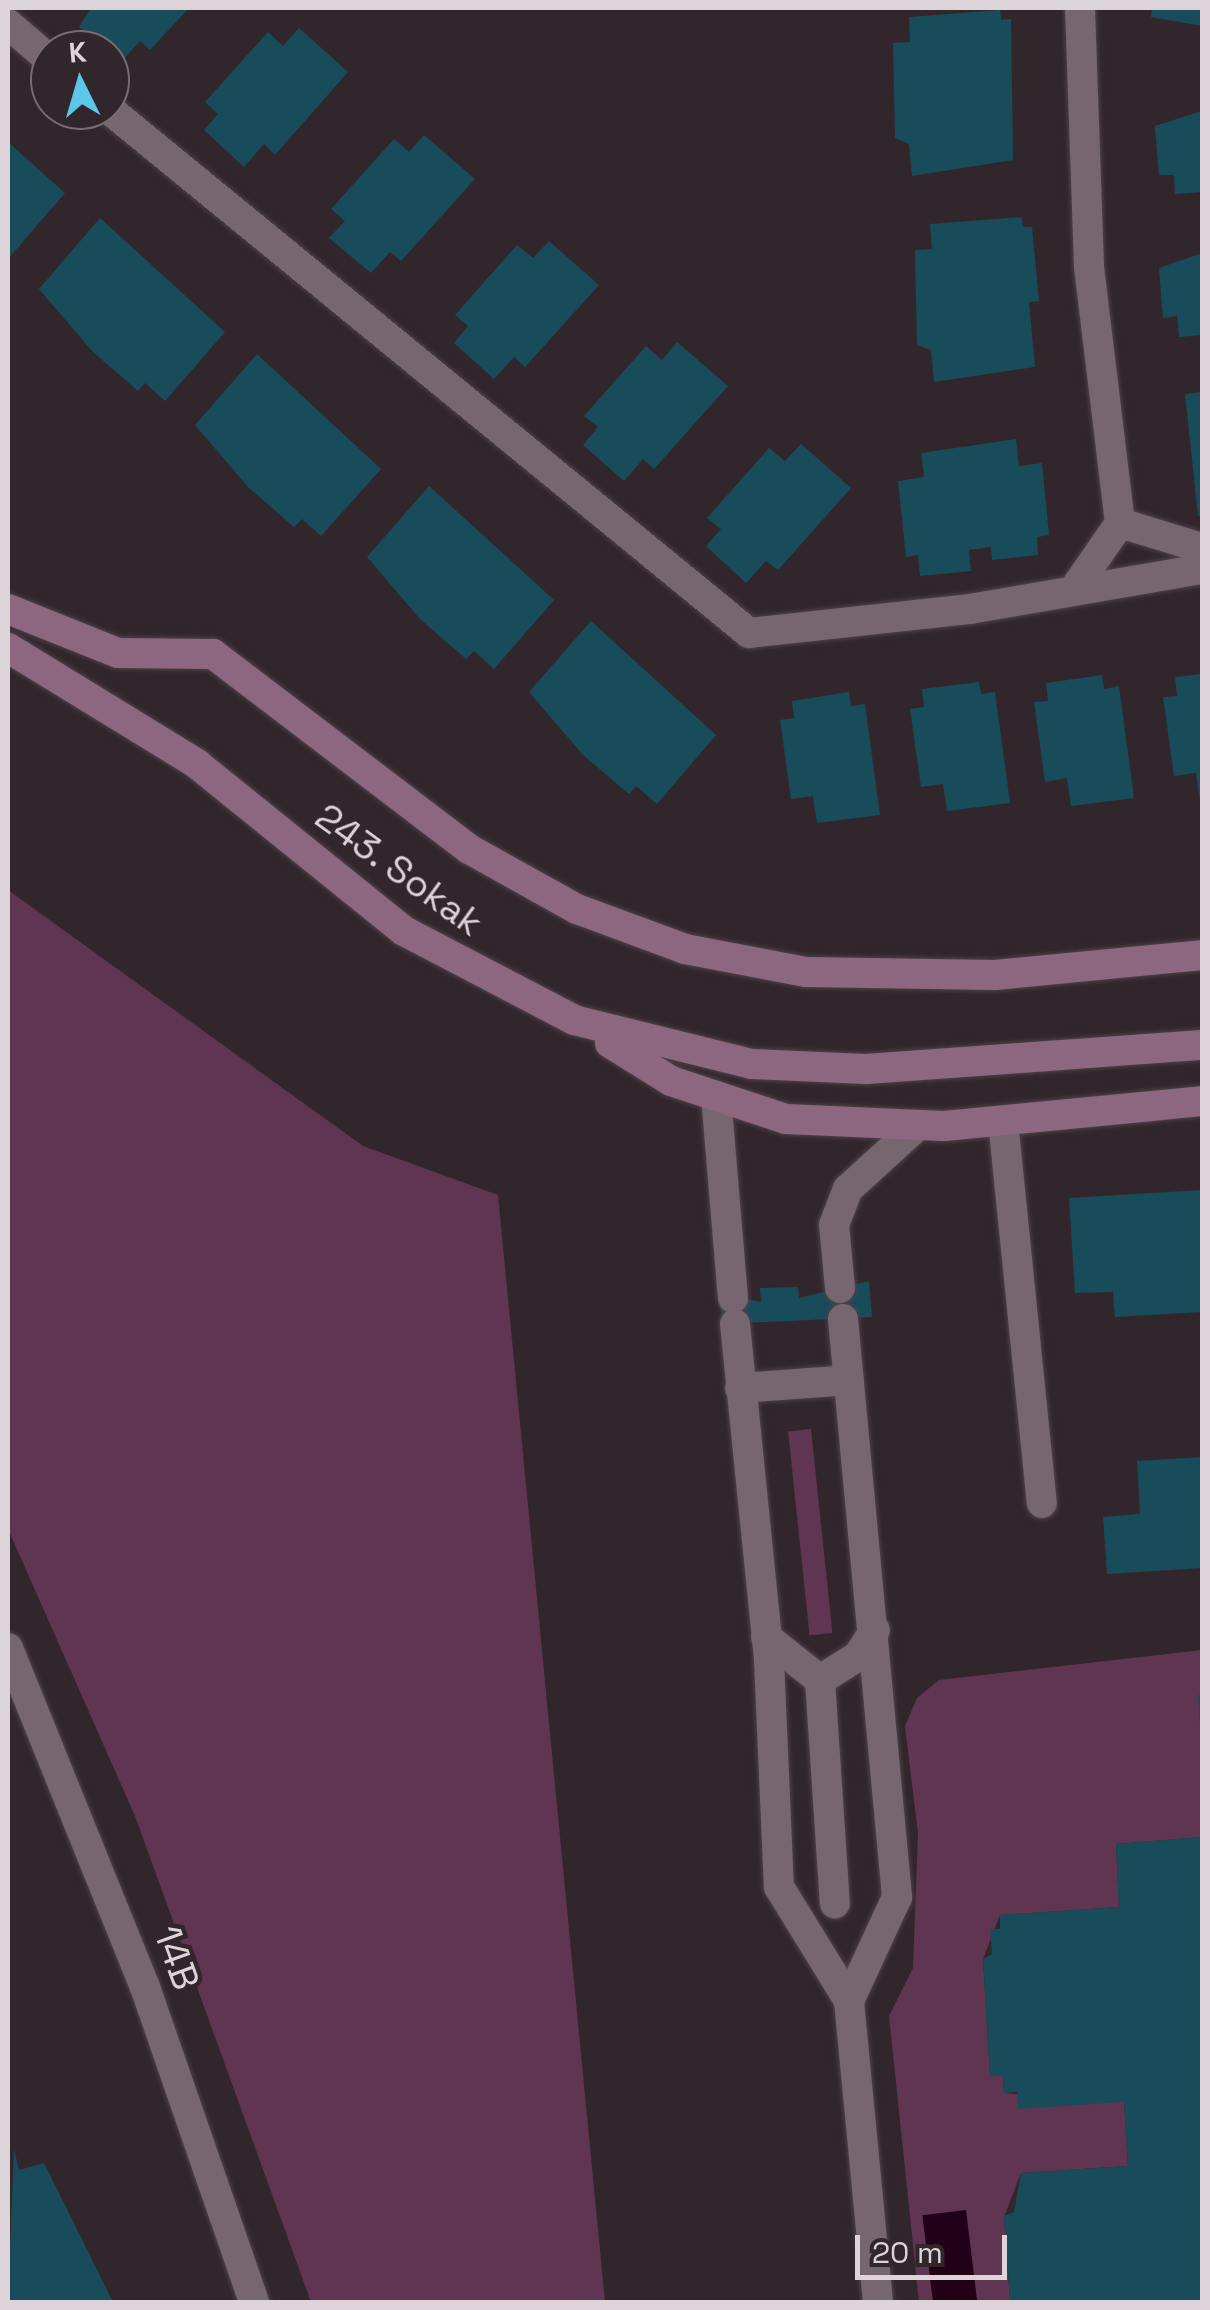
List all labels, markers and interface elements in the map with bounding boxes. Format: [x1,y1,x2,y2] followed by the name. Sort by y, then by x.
[30,30,130,130] north arrow
[67,33,88,71] text: K
[306,794,492,946] street label: 243. Sokak
[144,1920,208,1996] street label: 14B
[860,2215,1012,2277] scale bar
[872,2233,943,2272] text: 20 m

